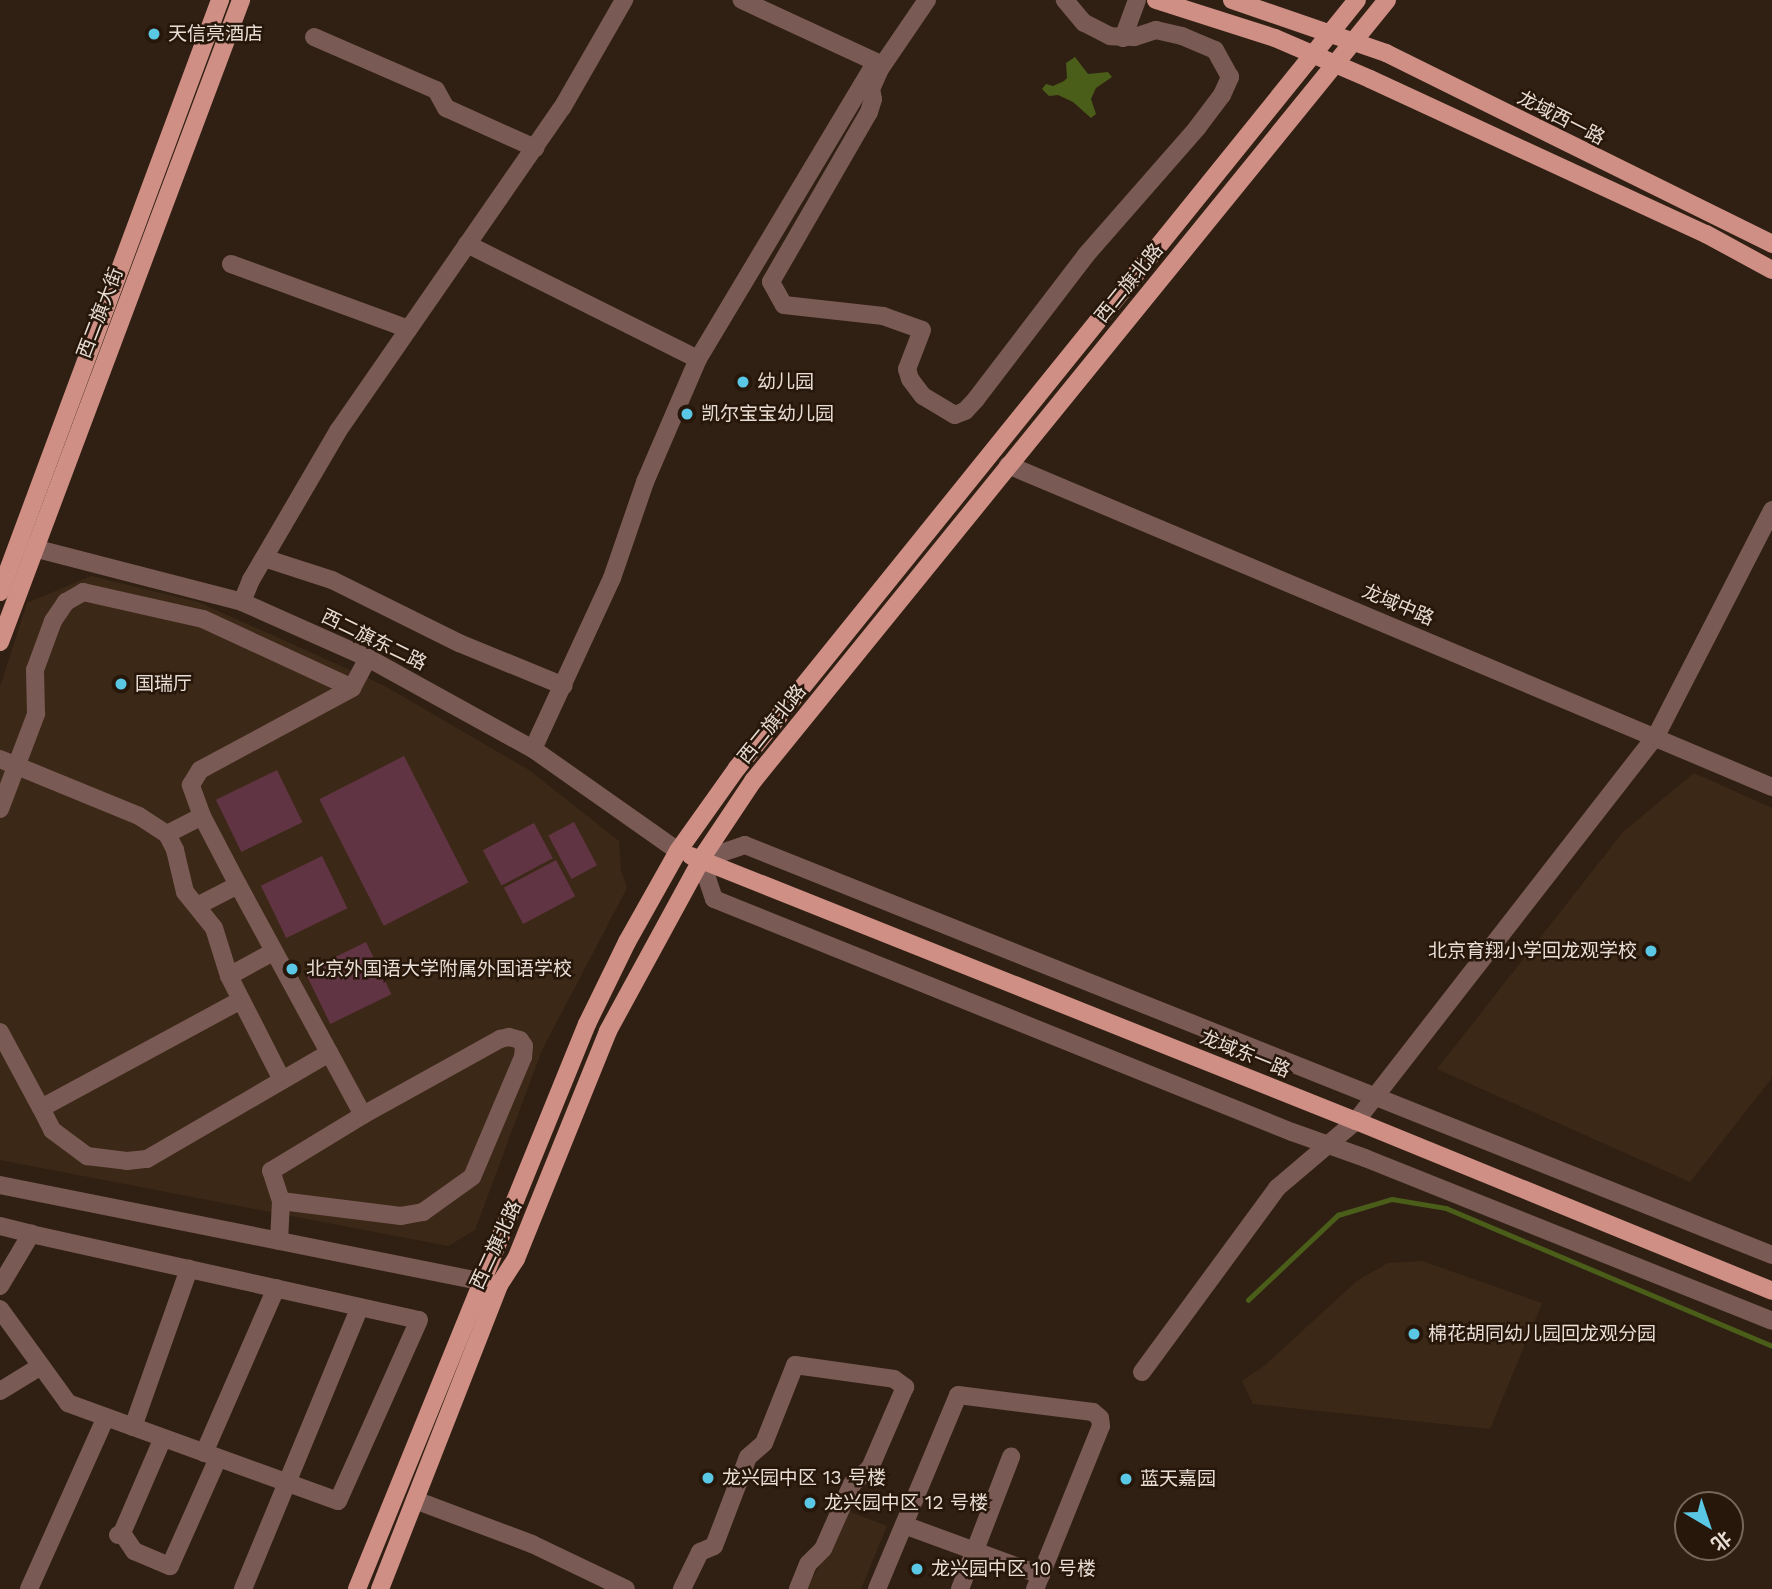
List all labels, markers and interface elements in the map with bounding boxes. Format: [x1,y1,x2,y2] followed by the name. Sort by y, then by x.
[168,23,263,45] place label: 天信亮酒店
[146,26,162,42] marker: 天信亮酒店
[1514,86,1608,150] street label: 龙域西一路
[1090,239,1168,327] street label: 西二旗北路
[72,265,128,361] street label: 西二旗大街
[757,371,814,393] place label: 幼儿园
[735,374,751,390] marker: 幼儿园
[701,403,834,425] place label: 凯尔宝宝幼儿园
[679,406,695,422] marker: 凯尔宝宝幼儿园
[1359,580,1437,630] street label: 龙域中路
[318,605,430,675] street label: 西二旗东二路
[135,673,192,695] place label: 国瑞厅
[113,676,129,692] marker: 国瑞厅
[733,680,811,768] street label: 西二旗北路
[1428,940,1637,962] place label: 北京育翔小学回龙观学校
[1643,943,1659,959] marker: 北京育翔小学回龙观学校
[306,958,572,980] place label: 北京外国语大学附属外国语学校
[284,961,300,977] marker: 北京外国语大学附属外国语学校
[1197,1026,1293,1082] street label: 龙域东一路
[466,1197,526,1293] street label: 西二旗北路
[1428,1323,1656,1345] place label: 棉花胡同幼儿园回龙观分园
[1406,1326,1422,1342] marker: 棉花胡同幼儿园回龙观分园
[722,1467,886,1489] place label: 龙兴园中区 13 号楼
[1140,1468,1216,1490] place label: 蓝天嘉园
[700,1470,716,1486] marker: 龙兴园中区 13 号楼
[1118,1471,1134,1487] marker: 蓝天嘉园
[1674,1491,1744,1561] north arrow
[824,1492,988,1514] place label: 龙兴园中区 12 号楼
[802,1495,818,1511] marker: 龙兴园中区 12 号楼
[1707,1526,1736,1556] text: 北
[931,1558,1096,1580] place label: 龙兴园中区 10 号楼
[909,1561,925,1577] marker: 龙兴园中区 10 号楼

